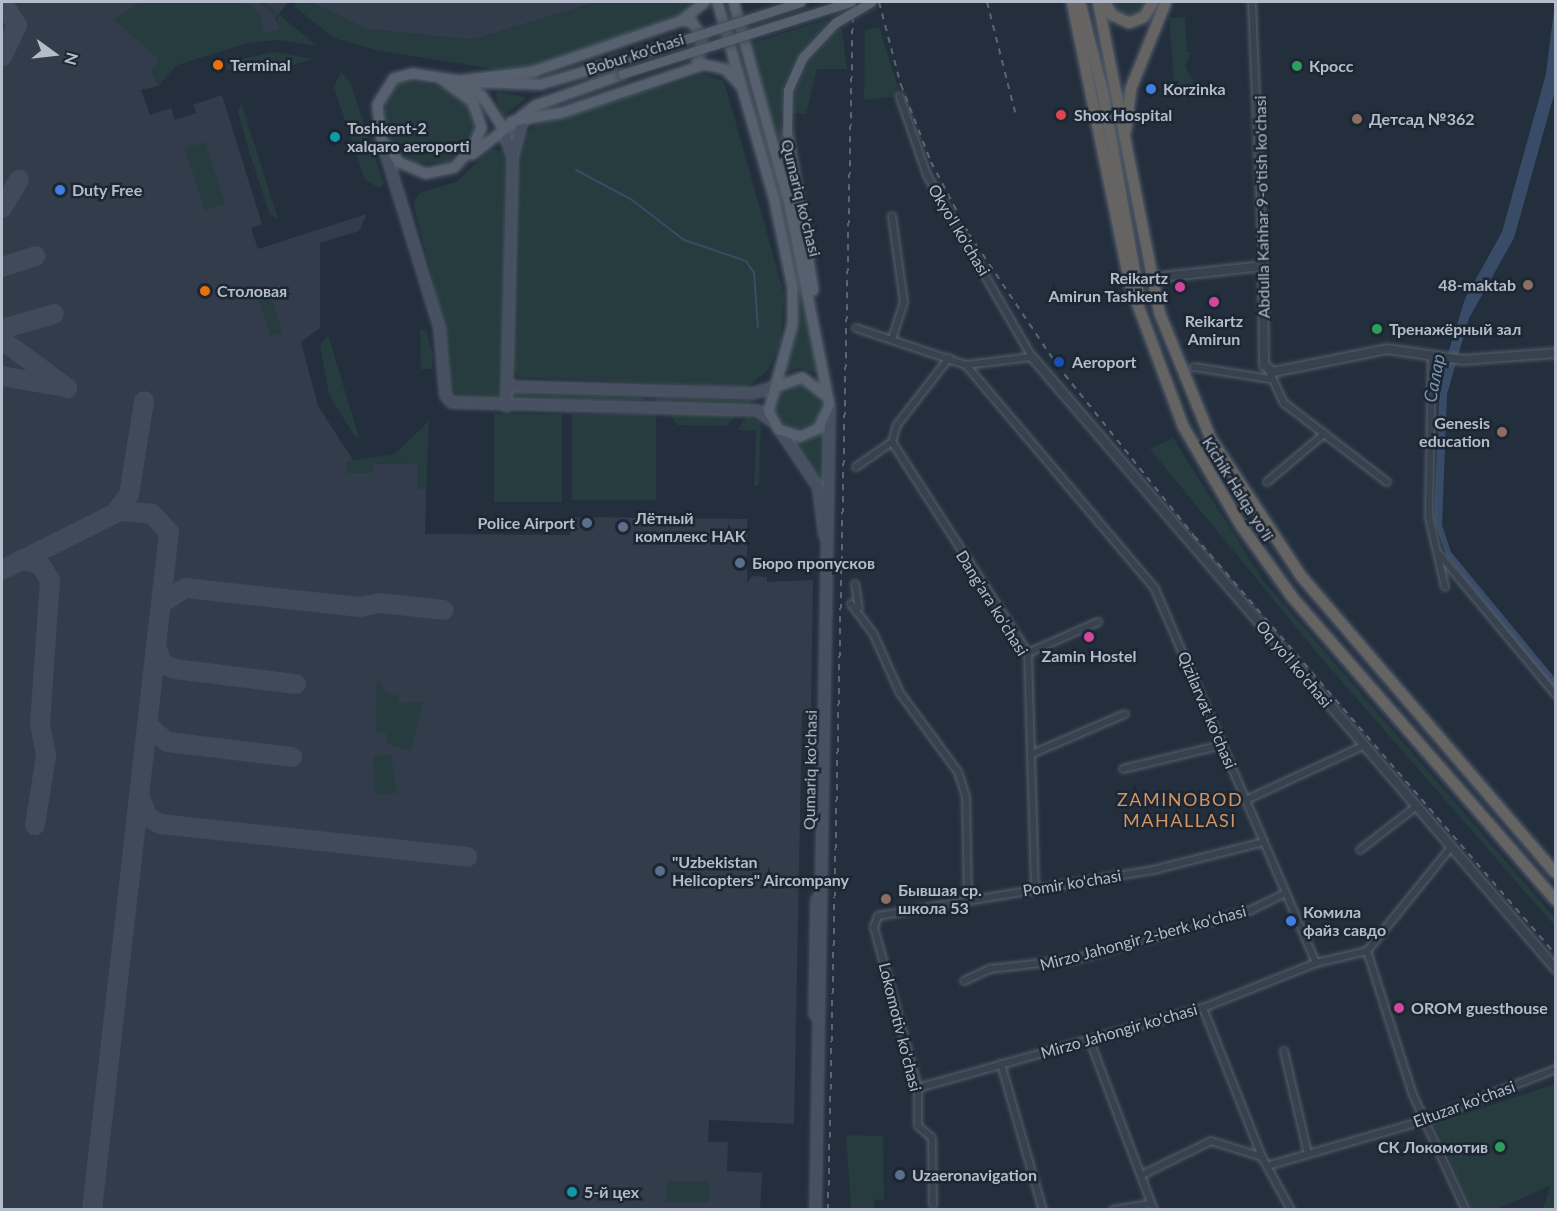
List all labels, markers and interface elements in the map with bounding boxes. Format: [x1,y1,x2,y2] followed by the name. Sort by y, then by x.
[24,24,84,84] north arrow
[584,29,686,79] street label: Bobur ko'chasi
[61,50,83,67] text: N
[230,55,291,75] place label: Terminal
[1309,56,1354,76] place label: Кросс
[211,58,225,72] marker: Terminal
[1290,59,1304,73] marker: Кросс
[1163,79,1226,99] place label: Korzinka
[1144,82,1158,96] marker: Korzinka
[1250,95,1274,319] street label: Abdulla Kahhar 9-o'tish ko'chasi
[1074,105,1172,125] place label: Shox Hospital
[1052,106,1070,124] marker: Shox Hospital
[1369,109,1475,129] place label: Детсад №362
[1350,112,1364,126] marker: Детсад №362
[347,118,470,156] place label: Toshkent-2 xalqaro aeroporti
[328,130,342,144] marker: Toshkent-2 xalqaro aeroporti
[777,137,825,259] street label: Qumariq ko'chasi
[72,180,143,200] place label: Duty Free
[924,181,994,279] street label: Okyo'l ko'chasi
[53,183,67,197] marker: Duty Free
[1048,268,1168,306] place label: Reikartz Amirun Tashkent
[1438,275,1516,295] place label: 48-maktab
[1521,278,1535,292] marker: 48-maktab
[1173,280,1187,294] marker: Reikartz Amirun Tashkent
[217,281,287,301] place label: Столовая
[198,284,212,298] marker: Столовая
[1207,295,1221,309] marker: Reikartz Amirun
[1185,311,1243,349] place label: Reikartz Amirun
[1389,319,1521,339] place label: Тренажёрный зал
[1370,322,1384,336] marker: Тренажёрный зал
[1072,352,1137,372] place label: Aeroport
[1419,352,1449,404] water label: Салар
[1050,353,1068,371] marker: Aeroport
[1419,413,1490,451] place label: Genesis education
[1495,425,1509,439] marker: Genesis education
[1198,433,1278,545] street label: Kichik Halqa yo'li
[635,508,746,546] place label: Лётный комплекс НАК
[477,513,575,533] place label: Police Airport
[580,516,594,530] marker: Police Airport
[616,520,630,534] marker: Лётный комплекс НАК
[952,547,1032,659] street label: Dang'ara ko'chasi
[752,553,875,573] place label: Бюро пропусков
[733,556,747,570] marker: Бюро пропусков
[1252,616,1336,712] street label: Oq yo'l ko'chasi
[1082,630,1096,644] marker: Zamin Hostel
[1042,646,1136,666] place label: Zamin Hostel
[1174,648,1240,772] street label: Qizilarvat ko'chasi
[799,710,821,830] street label: Qumariq ko'chasi
[1117,789,1243,832] district label: ZAMINOBOD MAHALLASI
[672,852,850,890] place label: "Uzbekistan Helicopters" Aircompany
[653,864,667,878] marker: "Uzbekistan Helicopters" Aircompany
[1021,866,1123,900] street label: Pomir ko'chasi
[898,880,982,918] place label: Бывшая ср. школа 53
[879,892,893,906] marker: Бывшая ср. школа 53
[1037,901,1249,975] street label: Mirzo Jahongir 2-berk ko'chasi
[1303,902,1386,940] place label: Комила файз савдо
[1284,914,1298,928] marker: Комила файз савдо
[875,960,925,1094] street label: Lokomotiv ko'chasi
[1411,998,1548,1018] place label: OROM guesthouse
[1038,999,1200,1063] street label: Mirzo Jahongir ko'chasi
[1392,1001,1406,1015] marker: OROM guesthouse
[1410,1077,1518,1131] street label: Eltuzar ko'chasi
[1378,1137,1488,1157] place label: СК Локомотив
[1493,1140,1507,1154] marker: СК Локомотив
[912,1165,1037,1185] place label: Uzaeronavigation
[893,1168,907,1182] marker: Uzaeronavigation
[584,1182,639,1202] place label: 5-й цех
[565,1185,579,1199] marker: 5-й цех

